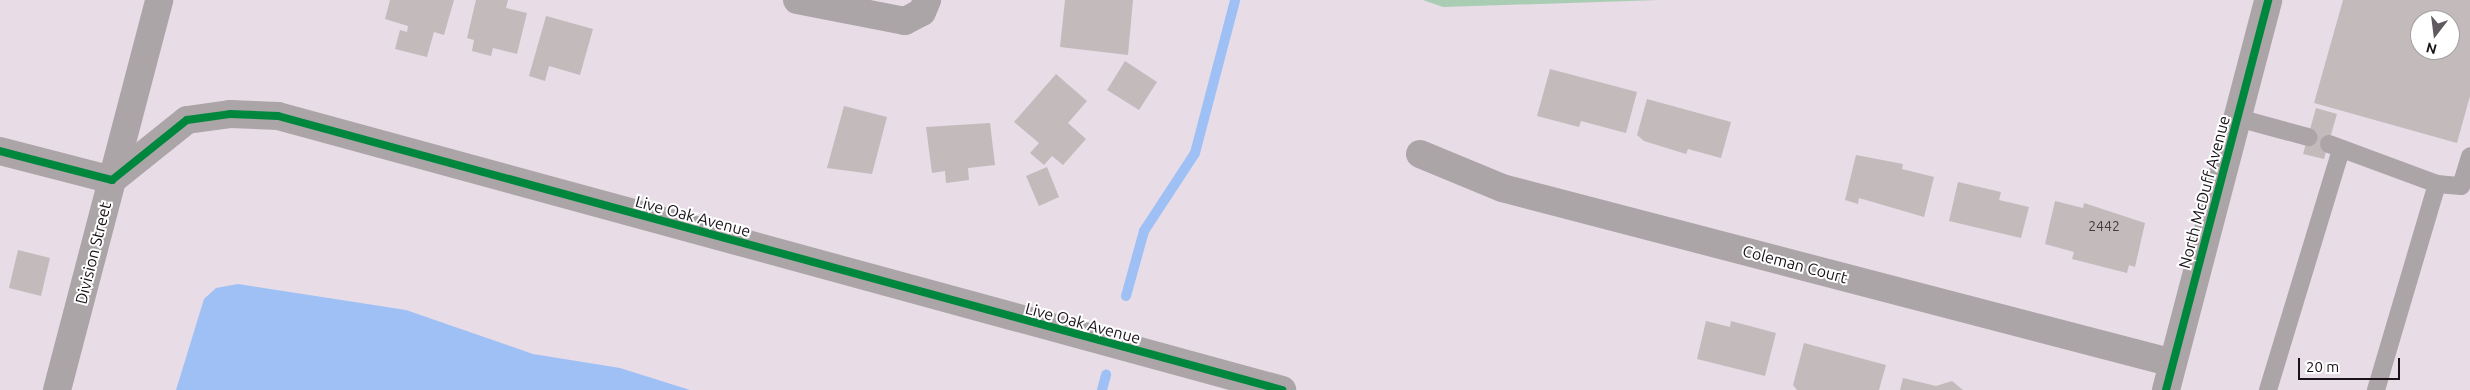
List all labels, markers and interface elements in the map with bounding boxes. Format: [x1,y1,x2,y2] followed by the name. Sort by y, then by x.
[2410,10,2460,60] north arrow
[2424,39,2439,58] text: N
[2174,113,2234,271] street label: North McDuff Avenue
[633,191,753,241] street label: Live Oak Avenue
[71,200,115,306] street label: Division Street
[2088,218,2120,234] house number: 2442
[1741,241,1849,287] street label: Coleman Court
[1023,298,1143,348] street label: Live Oak Avenue
[2300,348,2402,380] scale bar
[2306,358,2339,375] text: 20 m

